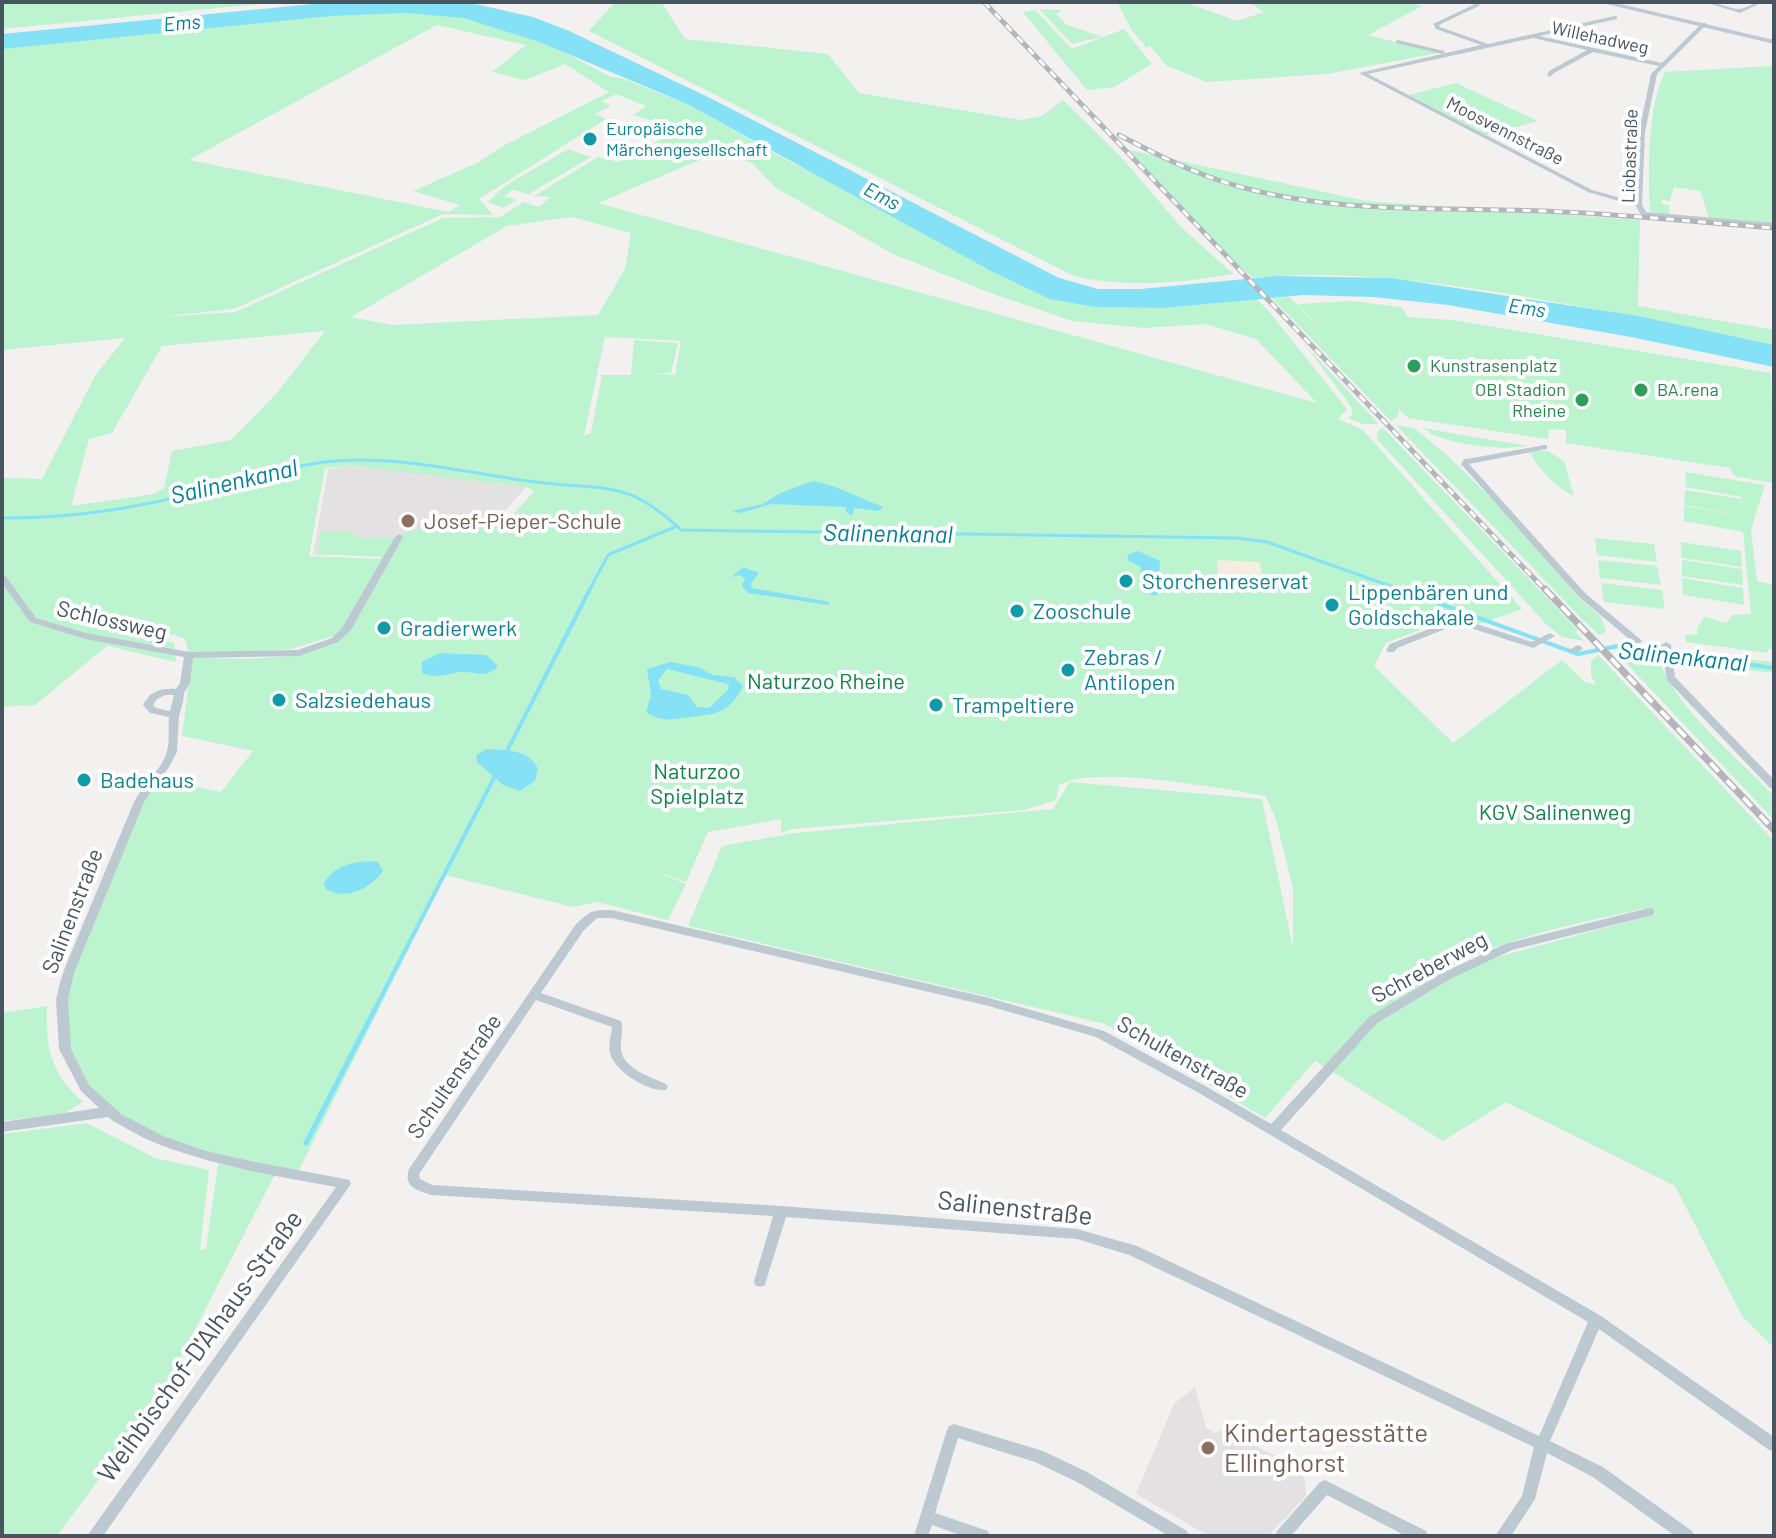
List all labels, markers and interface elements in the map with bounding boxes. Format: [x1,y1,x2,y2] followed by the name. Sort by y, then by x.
[162,8,201,36] water label: Ems
[1550,16,1651,58] street label: Willehadweg
[1443,91,1568,169] street label: Moosvennstraße
[1616,109,1642,203] street label: Liobastraße
[606,117,768,160] place label: Europäische Märchengesellschaft
[581,130,599,148] marker: Europäische Märchengesellschaft
[860,176,904,214] water label: Ems
[1507,292,1547,322] water label: Ems
[1430,354,1557,376] place label: Kunstrasenplatz
[1405,357,1423,375] marker: Kunstrasenplatz
[1475,378,1566,421] place label: OBI Stadion Rheine
[1657,378,1719,400] place label: BA.rena
[1632,381,1650,399] marker: BA.rena
[1573,391,1591,409] marker: OBI Stadion Rheine
[167,452,301,509] water label: Salinenkanal
[424,507,622,533] place label: Josef-Pieper-Schule
[399,512,417,530] marker: Josef-Pieper-Schule
[823,517,954,548] water label: Salinenkanal
[1142,567,1309,593] place label: Storchenreservat
[1117,572,1135,590] marker: Storchenreservat
[1348,578,1508,629] place label: Lippenbären und Goldschakale
[55,594,170,644] street label: Schlossweg
[1323,596,1341,614] marker: Lippenbären und Goldschakale
[1033,597,1132,623] place label: Zooschule
[1008,602,1026,620] marker: Zooschule
[400,614,517,640] place label: Gradierwerk
[375,619,393,637] marker: Gradierwerk
[1617,634,1750,677] water label: Salinenkanal
[1084,643,1175,694] place label: Zebras / Antilopen
[1059,661,1077,679] marker: Zebras / Antilopen
[747,667,905,693] park label: Naturzoo Rheine
[295,686,431,712] place label: Salzsiedehaus
[270,691,288,709] marker: Salzsiedehaus
[952,691,1075,717] place label: Trampeltiere
[927,696,945,714] marker: Trampeltiere
[650,757,744,808] park label: Naturzoo Spielplatz
[100,766,194,792] place label: Badehaus
[75,771,93,789] marker: Badehaus
[1479,798,1631,824] park label: KGV Salinenweg
[35,844,107,977] street label: Salinenstraße
[1366,925,1491,1007] street label: Schreberweg
[401,1008,506,1143] street label: Schultenstraße
[1113,1009,1254,1103] street label: Schultenstraße
[936,1183,1094,1230] street label: Salinenstraße
[90,1203,308,1487] street label: Weihbischof-D'Alhaus-Straße
[1224,1416,1428,1477] place label: Kindertagesstätte Ellinghorst
[1199,1439,1217,1457] marker: Kindertagesstätte Ellinghorst

